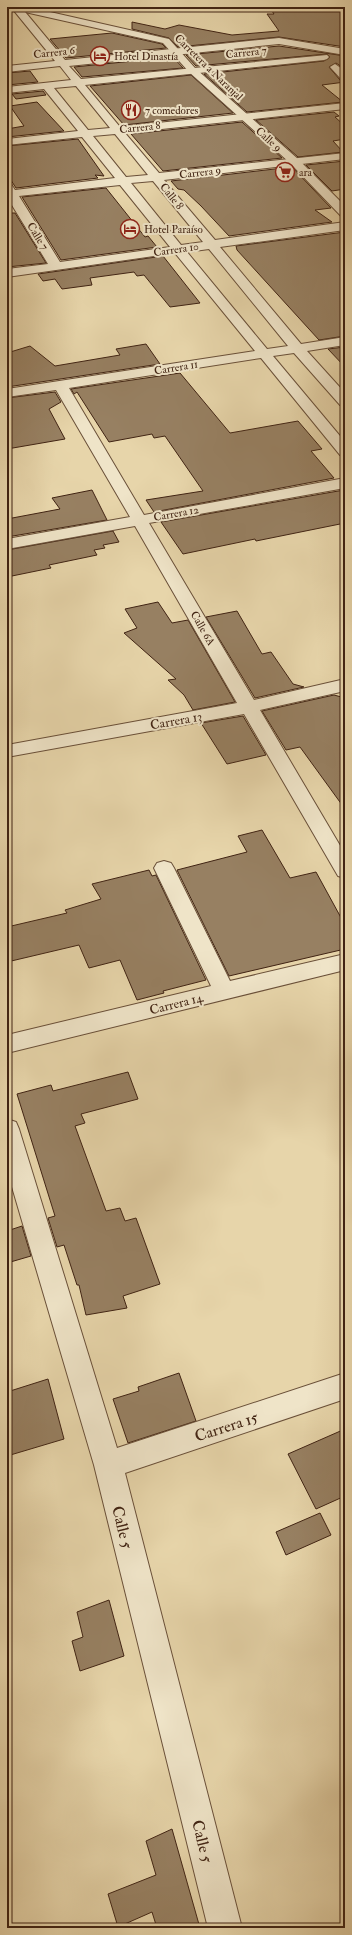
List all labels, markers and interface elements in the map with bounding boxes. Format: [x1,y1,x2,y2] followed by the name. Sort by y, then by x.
[171,32,245,104] street label: Carretera a Naranjal
[33,44,77,61] street label: Carrera 6
[225,44,267,61] street label: Carrera 7
[89,45,111,67] hotel icon: Hotel Dinastía
[114,50,179,63] place label: Hotel Dinastía
[120,99,142,121] restaurant icon: 7 comedores
[145,104,199,117] place label: 7 comedores
[119,119,161,136] street label: Carrera 8
[253,124,284,154] street label: Calle 9
[274,161,296,183] supermarket icon: ara
[178,163,222,181] street label: Carrera 9
[299,166,313,179] place label: ara
[157,180,186,212] street label: Calle 8
[119,218,141,240] hotel icon: Hotel Paraíso
[24,220,51,252] street label: Calle 7
[144,223,203,236] place label: Hotel Paraíso
[153,240,200,259] street label: Carrera 10
[153,358,199,377] street label: Carrera 11
[152,503,200,524] street label: Carrera 12
[188,609,218,648] street label: Calle 6A
[149,709,203,733] street label: Carrera 13
[148,989,206,1018] street label: Carrera 14
[192,1407,260,1447] street label: Carrera 15
[107,1504,137,1551] street label: Calle 5
[187,1818,217,1865] street label: Calle 5

